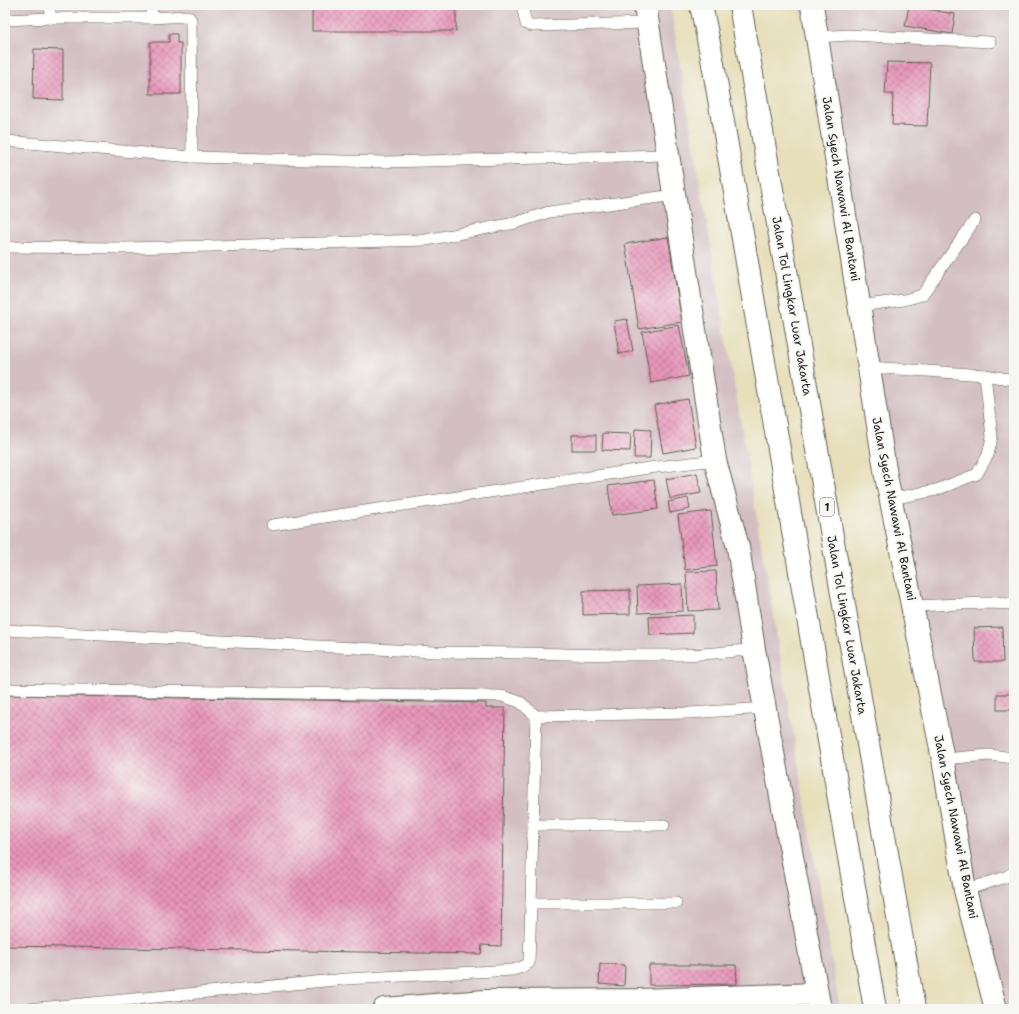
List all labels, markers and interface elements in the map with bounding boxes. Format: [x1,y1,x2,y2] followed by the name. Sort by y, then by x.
[818,95,864,283] street label: Jalan Syech Nawawi Al Bantani
[768,215,816,397] street label: Jalan Tol Lingkar Luar Jakarta
[868,416,920,602] street label: Jalan Syech Nawawi Al Bantani
[820,498,834,516] road number: 1
[823,534,871,716] street label: Jalan Tol Lingkar Luar Jakarta
[930,734,982,920] street label: Jalan Syech Nawawi Al Bantani

